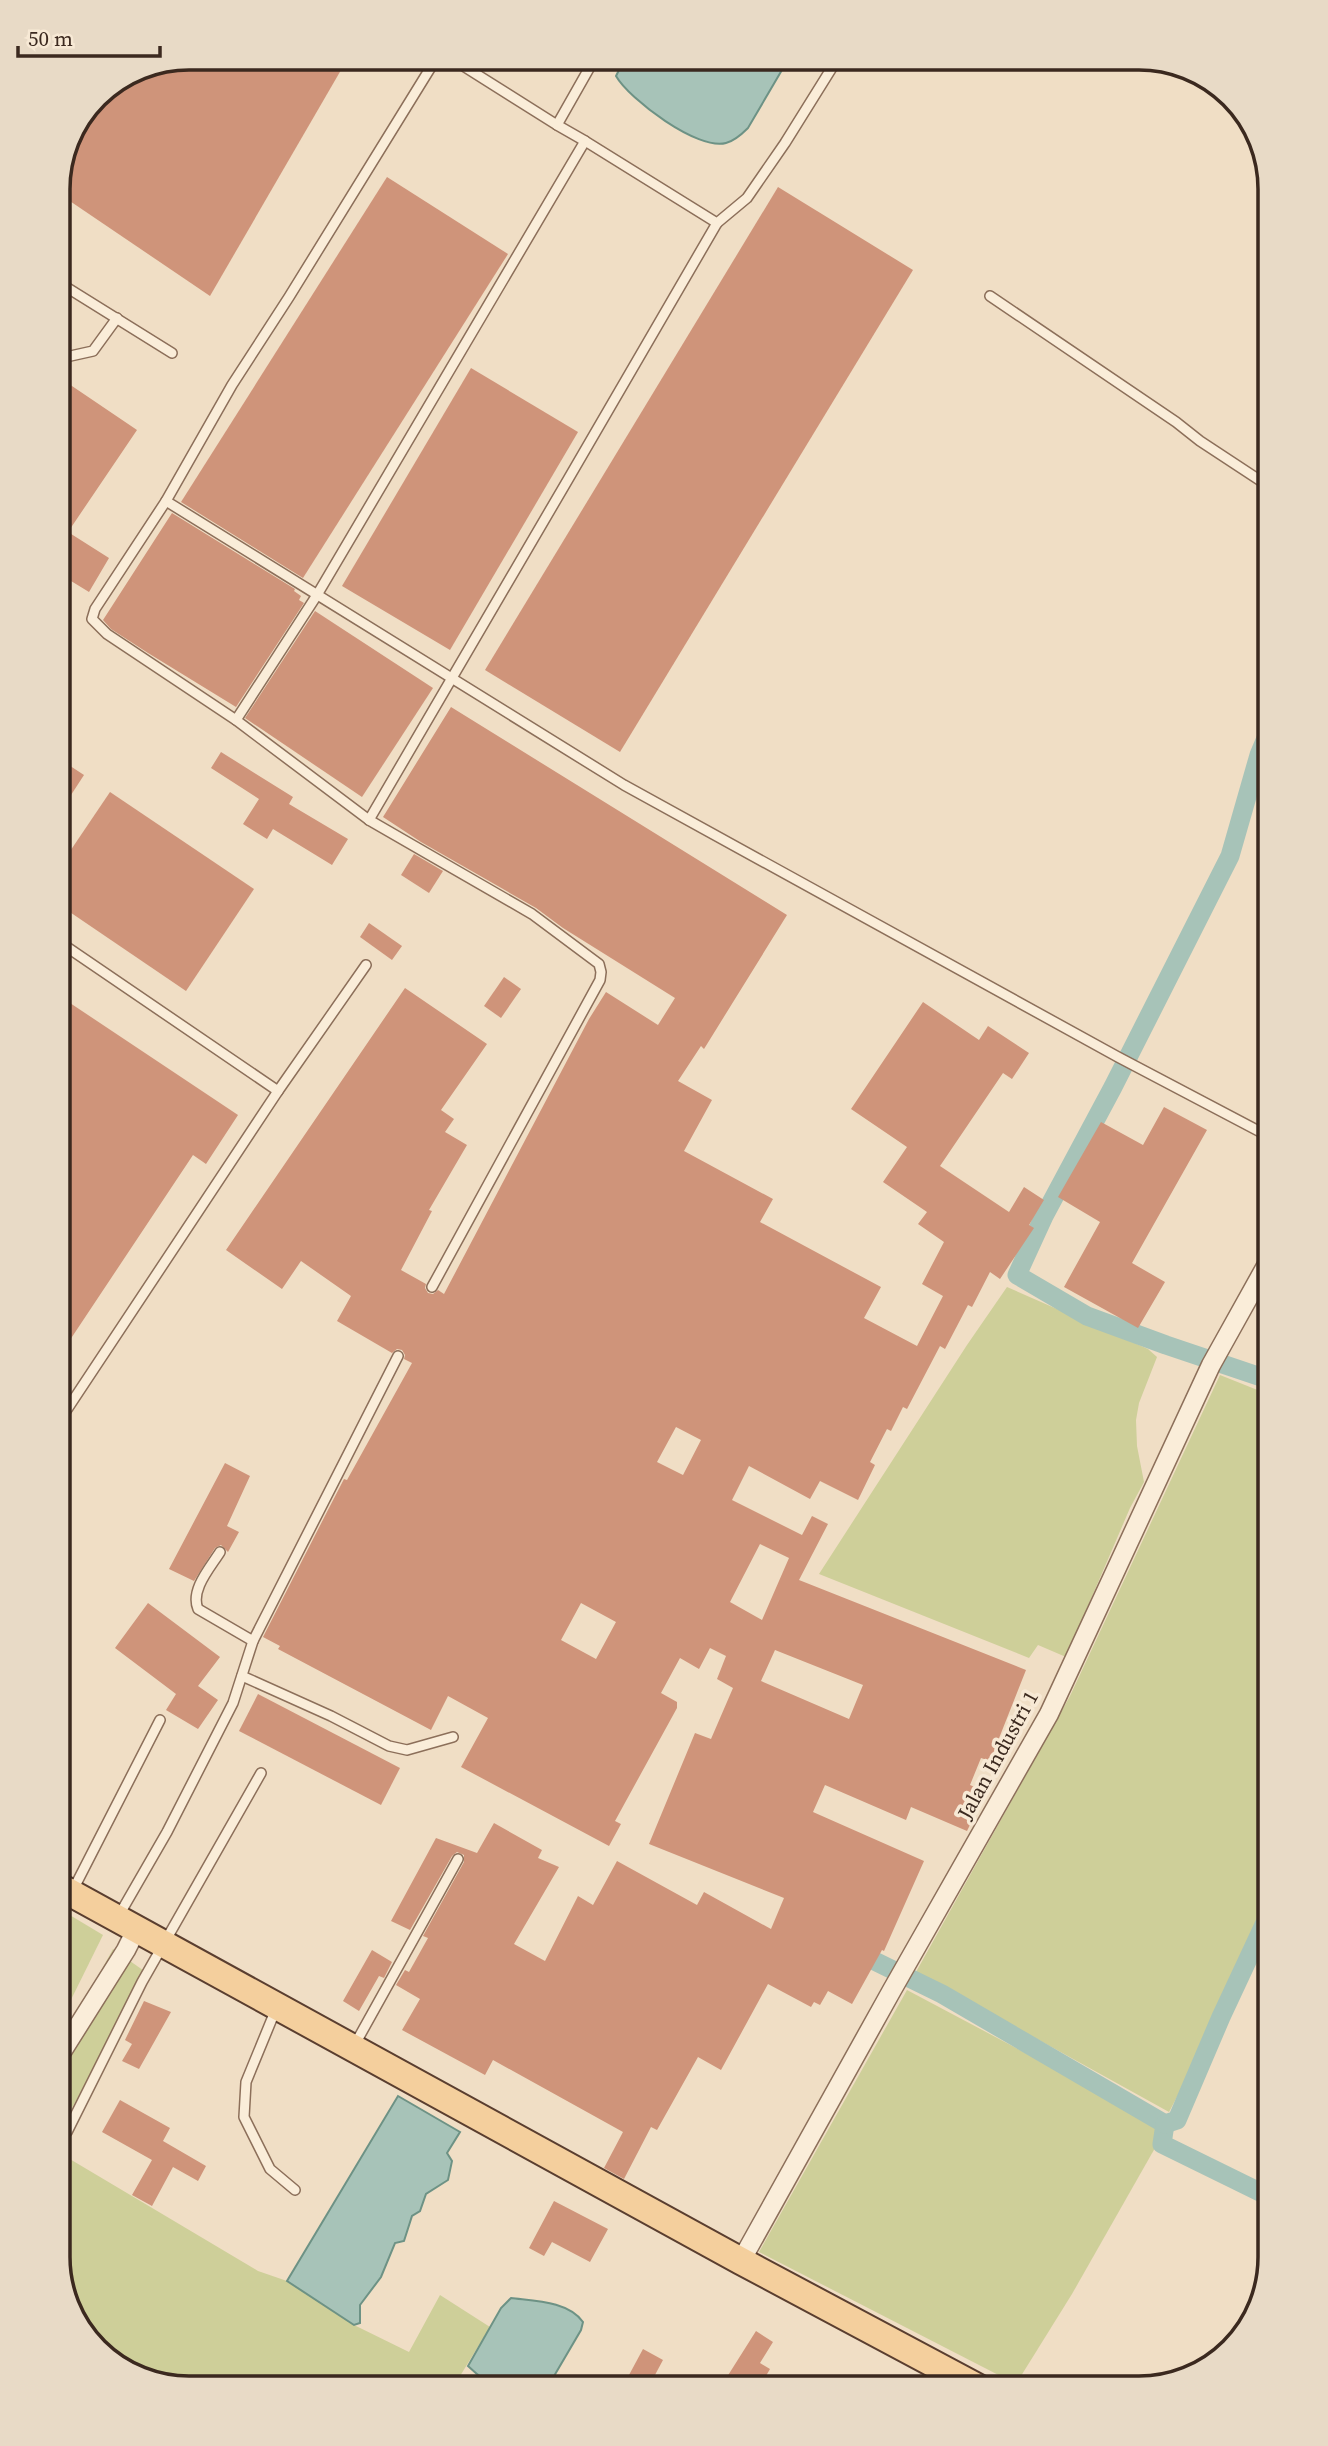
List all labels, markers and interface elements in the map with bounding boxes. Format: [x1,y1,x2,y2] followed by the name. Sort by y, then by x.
[18,14,159,58] scale bar
[28,24,73,53] text: 50 m
[950,1685,1045,1825] street label: Jalan Industri 1

